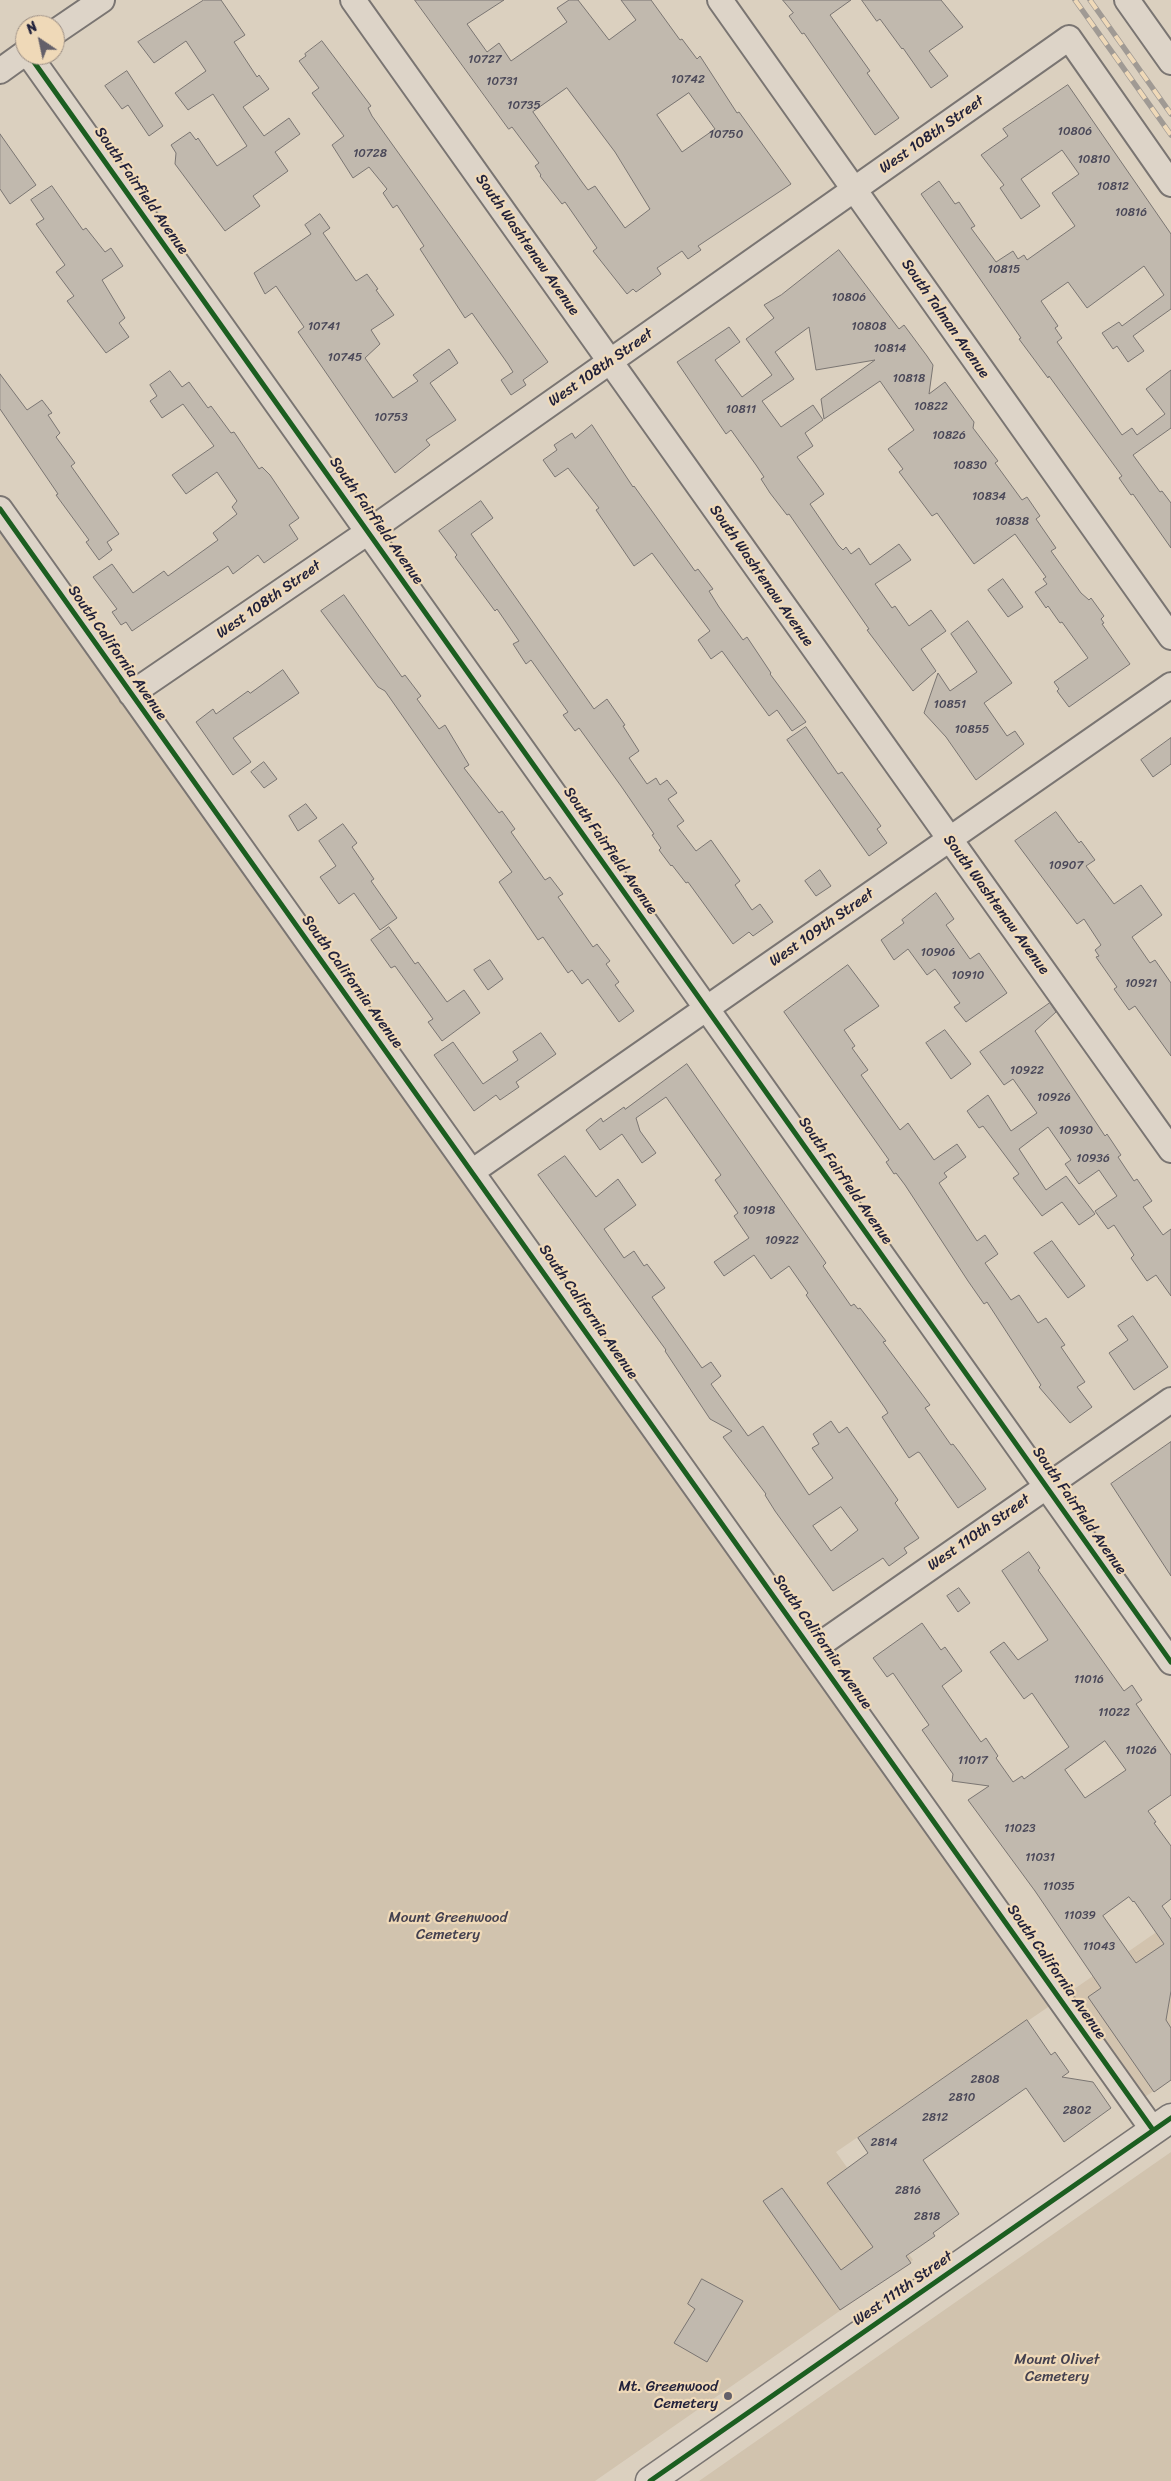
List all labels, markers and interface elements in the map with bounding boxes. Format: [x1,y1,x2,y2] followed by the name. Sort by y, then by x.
[15,15,65,65] north arrow
[21,15,43,41] text: N
[468,53,502,67] house number: 10727
[671,73,705,87] house number: 10742
[486,75,518,89] house number: 10731
[876,92,988,178] street label: West 108th Street
[507,99,541,113] house number: 10735
[90,124,192,258] street label: South Fairfield Avenue
[1058,125,1092,139] house number: 10806
[709,128,743,142] house number: 10750
[353,147,387,161] house number: 10728
[1078,153,1110,167] house number: 10810
[471,171,583,319] street label: South Washtenaw Avenue
[1097,180,1129,194] house number: 10812
[1115,206,1147,220] house number: 10816
[897,256,993,382] street label: South Talman Avenue
[988,263,1020,277] house number: 10815
[832,291,866,305] house number: 10806
[308,320,340,334] house number: 10741
[852,320,886,334] house number: 10808
[545,325,657,411] street label: West 108th Street
[874,342,906,356] house number: 10814
[328,351,362,365] house number: 10745
[893,372,925,386] house number: 10818
[914,400,948,414] house number: 10822
[726,403,756,417] house number: 10811
[374,411,408,425] house number: 10753
[932,429,966,443] house number: 10826
[325,454,427,588] street label: South Fairfield Avenue
[953,459,987,473] house number: 10830
[972,490,1006,504] house number: 10834
[705,502,817,650] street label: South Washtenaw Avenue
[995,515,1029,529] house number: 10838
[213,557,325,643] street label: West 108th Street
[64,582,170,724] street label: South California Avenue
[934,698,966,712] house number: 10851
[955,723,989,737] house number: 10855
[559,784,661,918] street label: South Fairfield Avenue
[939,831,1053,979] street label: South Washtenaw Avenue
[1049,859,1083,873] house number: 10907
[766,885,878,971] street label: West 109th Street
[298,912,406,1052] street label: South California Avenue
[921,946,955,960] house number: 10906
[952,969,984,983] house number: 10910
[1125,977,1157,991] house number: 10921
[1010,1064,1044,1078] house number: 10922
[1037,1091,1071,1105] house number: 10926
[794,1114,896,1248] street label: South Fairfield Avenue
[1059,1124,1093,1138] house number: 10930
[1076,1152,1110,1166] house number: 10936
[743,1204,775,1218] house number: 10918
[765,1234,799,1248] house number: 10922
[535,1241,641,1383] street label: South California Avenue
[1028,1444,1130,1578] street label: South Fairfield Avenue
[924,1491,1034,1575] street label: West 110th Street
[769,1571,875,1713] street label: South California Avenue
[1074,1673,1104,1687] house number: 11016
[1098,1706,1130,1720] house number: 11022
[1125,1744,1157,1758] house number: 11026
[958,1754,988,1768] house number: 11017
[1004,1822,1036,1836] house number: 11023
[1025,1851,1055,1865] house number: 11031
[1043,1880,1075,1894] house number: 11035
[1003,1901,1109,2043] street label: South California Avenue
[389,1909,507,1944] park label: Mount Greenwood Cemetery
[1064,1909,1096,1923] house number: 11039
[1083,1940,1115,1954] house number: 11043
[971,2073,999,2087] house number: 2808
[949,2091,975,2105] house number: 2810
[1063,2104,1091,2118] house number: 2802
[922,2111,948,2125] house number: 2812
[871,2136,897,2150] house number: 2814
[895,2184,921,2198] house number: 2816
[914,2210,940,2224] house number: 2818
[850,2248,956,2330] street label: West 111th Street
[1014,2351,1100,2386] park label: Mount Olivet Cemetery
[618,2378,718,2413] place label: Mt. Greenwood Cemetery
[722,2390,734,2402] marker: Mt. Greenwood Cemetery

